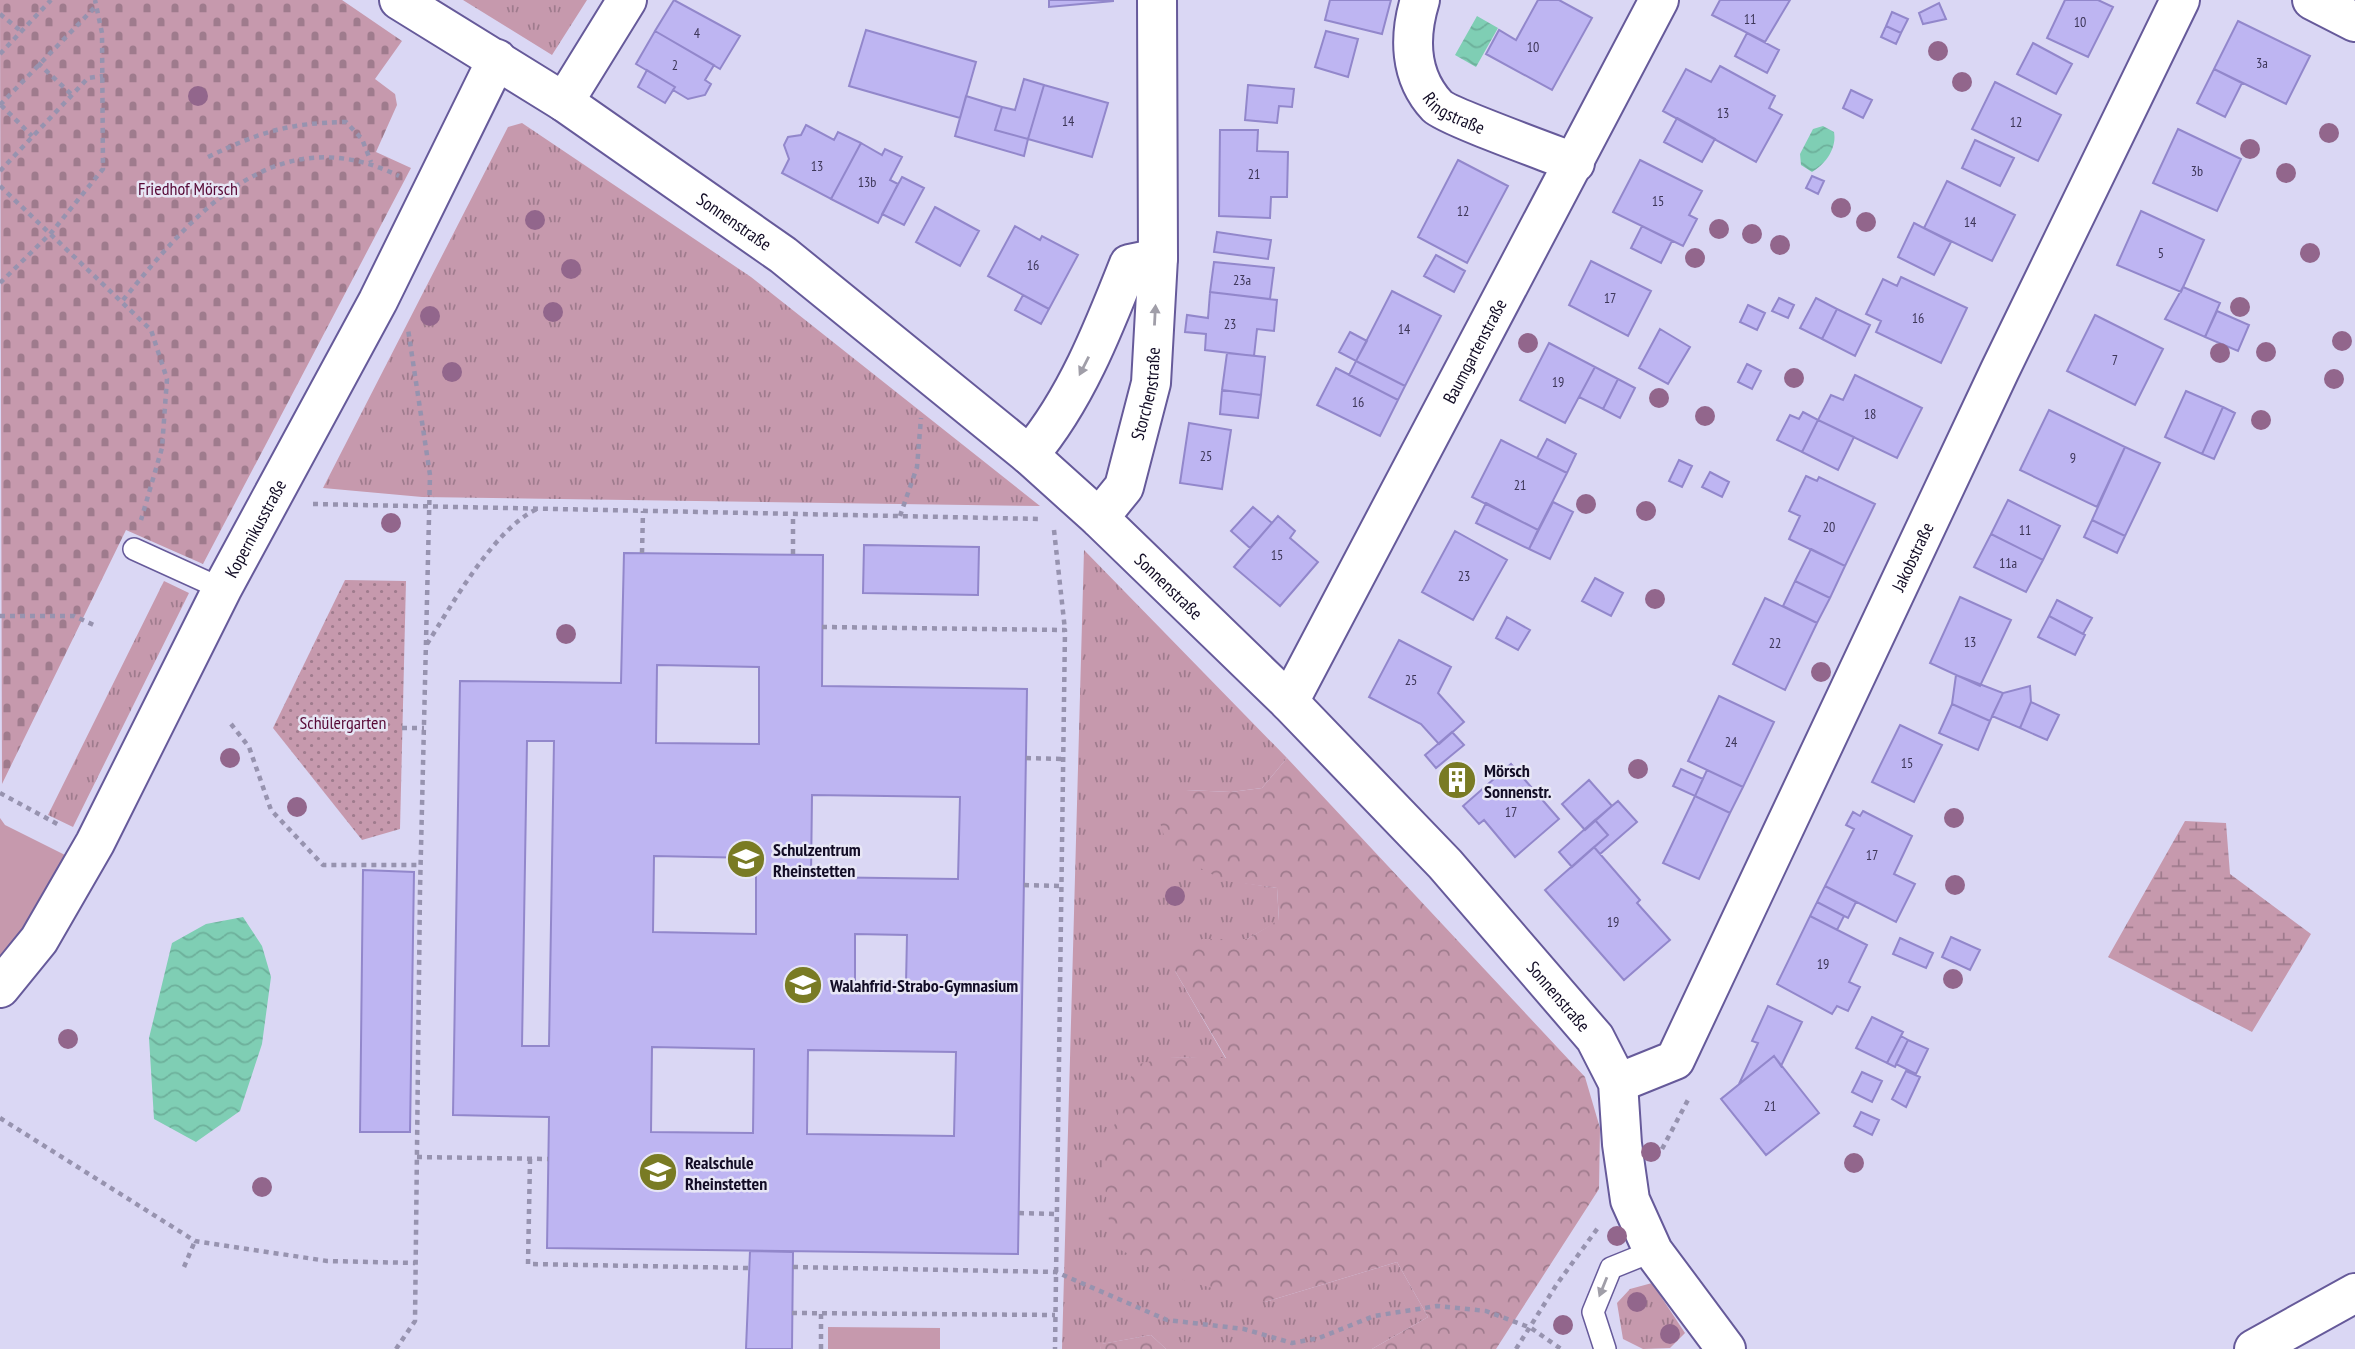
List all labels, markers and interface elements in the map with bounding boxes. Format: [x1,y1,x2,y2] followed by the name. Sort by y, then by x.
[1744,10,1756,28] house number: 11
[2074,13,2086,31] house number: 10
[694,24,701,42] house number: 4
[1527,38,1539,56] house number: 10
[2256,54,2268,72] house number: 3a
[672,56,678,74] house number: 2
[1418,87,1488,139] street label: Ringstraße
[1717,104,1729,122] house number: 13
[1062,112,1075,130] house number: 14
[2010,113,2022,131] house number: 12
[811,157,823,175] house number: 13
[2191,162,2203,180] house number: 3b
[1248,165,1260,183] house number: 21
[858,173,876,191] house number: 13b
[138,177,238,200] park label: Friedhof Mörsch
[693,187,776,255] street label: Sonnenstraße
[1652,192,1664,210] house number: 15
[1457,202,1469,220] house number: 12
[1964,213,1977,231] house number: 14
[2158,244,2164,262] house number: 5
[1027,256,1039,274] house number: 16
[1233,271,1251,289] house number: 23a
[1604,289,1616,307] house number: 17
[1437,294,1511,407] street label: Baumgartenstraße
[1149,304,1160,326] one-way arrow
[1912,309,1924,327] house number: 16
[1224,315,1236,333] house number: 23
[1398,320,1411,338] house number: 14
[1125,347,1164,442] street label: Storchenstraße
[2112,351,2118,369] house number: 7
[1078,356,1089,376] one-way arrow
[1552,373,1564,391] house number: 19
[1352,393,1364,411] house number: 16
[1864,405,1876,423] house number: 18
[1200,447,1212,465] house number: 25
[2070,449,2076,467] house number: 9
[219,475,291,581] street label: Kopernikusstraße
[1514,476,1526,494] house number: 21
[1823,518,1835,536] house number: 20
[1886,518,1938,596] street label: Jakobstraße
[2019,521,2031,539] house number: 11
[1271,546,1283,564] house number: 15
[1130,548,1208,624] street label: Sonnenstraße
[1999,554,2017,572] house number: 11a
[1458,567,1470,585] house number: 23
[1964,633,1976,651] house number: 13
[1769,634,1781,652] house number: 22
[1405,671,1417,689] house number: 25
[300,711,386,734] park label: Schülergarten
[1725,733,1738,751] house number: 24
[1901,754,1913,772] house number: 15
[1436,759,1478,801] building icon: Mörsch Sonnenstr.
[1484,759,1552,803] place label: Mörsch Sonnenstr.
[1505,803,1517,821] house number: 17
[725,838,767,880] school or university icon: Schulzentrum Rheinstetten
[773,838,861,882] place label: Schulzentrum Rheinstetten
[1866,846,1878,864] house number: 17
[1607,913,1619,931] house number: 19
[1817,955,1829,973] house number: 19
[1522,956,1596,1036] street label: Sonnenstraße
[782,964,824,1006] school or university icon: Walahfrid-Strabo-Gymnasium
[829,974,1018,997] place label: Walahfrid-Strabo-Gymnasium
[1764,1097,1776,1115] house number: 21
[637,1151,679,1193] school or university icon: Realschule Rheinstetten
[685,1151,767,1195] place label: Realschule Rheinstetten
[1597,1277,1609,1297] one-way arrow

